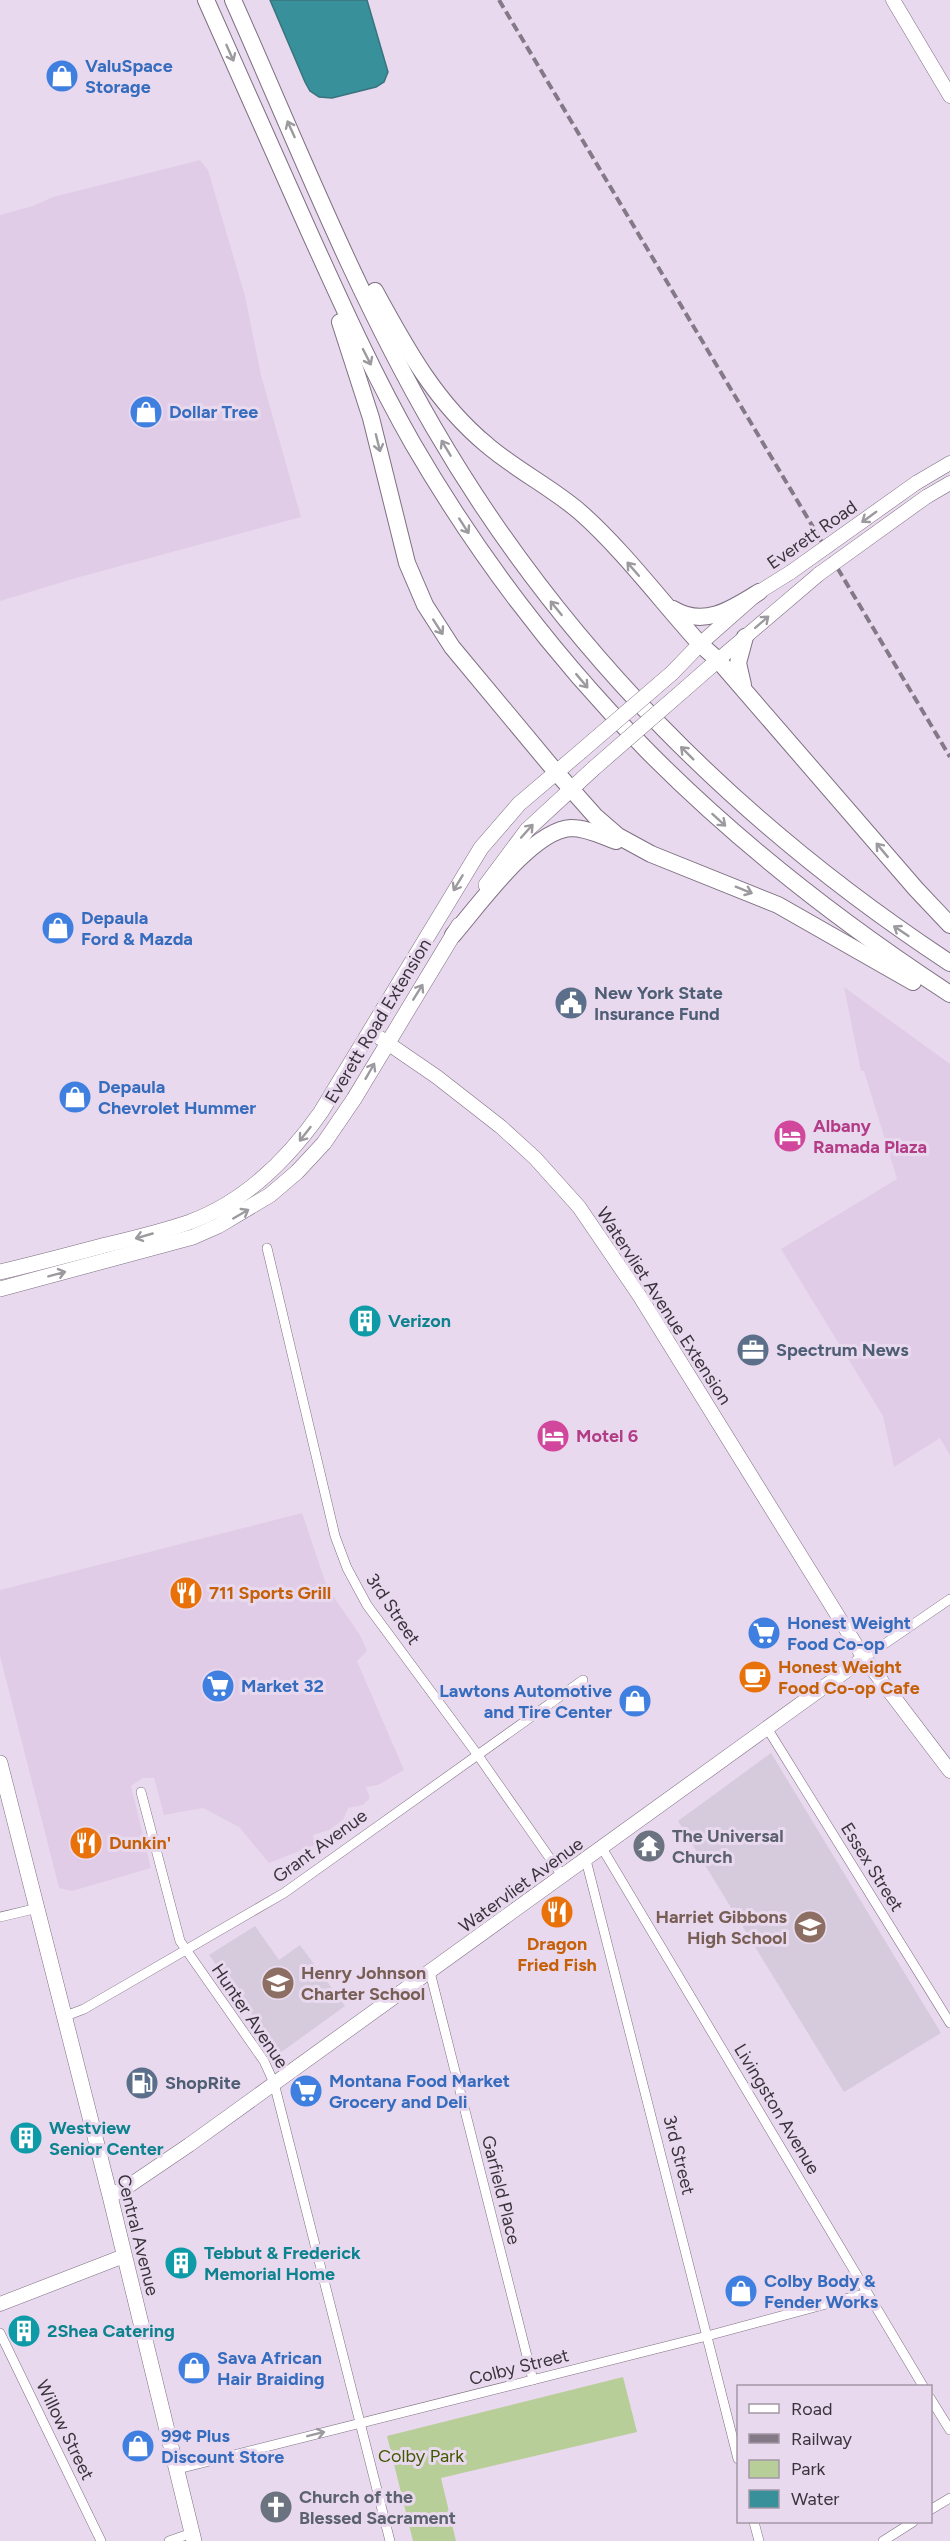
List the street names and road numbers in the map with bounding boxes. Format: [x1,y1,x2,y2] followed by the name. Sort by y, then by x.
[763,496,861,574] street label: Everett Road
[320,935,436,1107] street label: Everett Road Extension
[592,1203,736,1409] street label: Watervliet Avenue Extension
[361,1569,425,1649] street label: 3rd Street
[269,1804,372,1888] street label: Grant Avenue
[836,1819,908,1916] street label: Essex Street
[455,1833,587,1937] street label: Watervliet Avenue
[207,1959,293,2073] street label: Hunter Avenue
[729,2040,825,2179] street label: Livingston Avenue
[658,2113,700,2197] street label: 3rd Street
[477,2133,525,2247] street label: Garfield Place
[112,2172,164,2298] street label: Central Avenue
[467,2344,571,2390] street label: Colby Street
[31,2376,99,2484] street label: Willow Street

